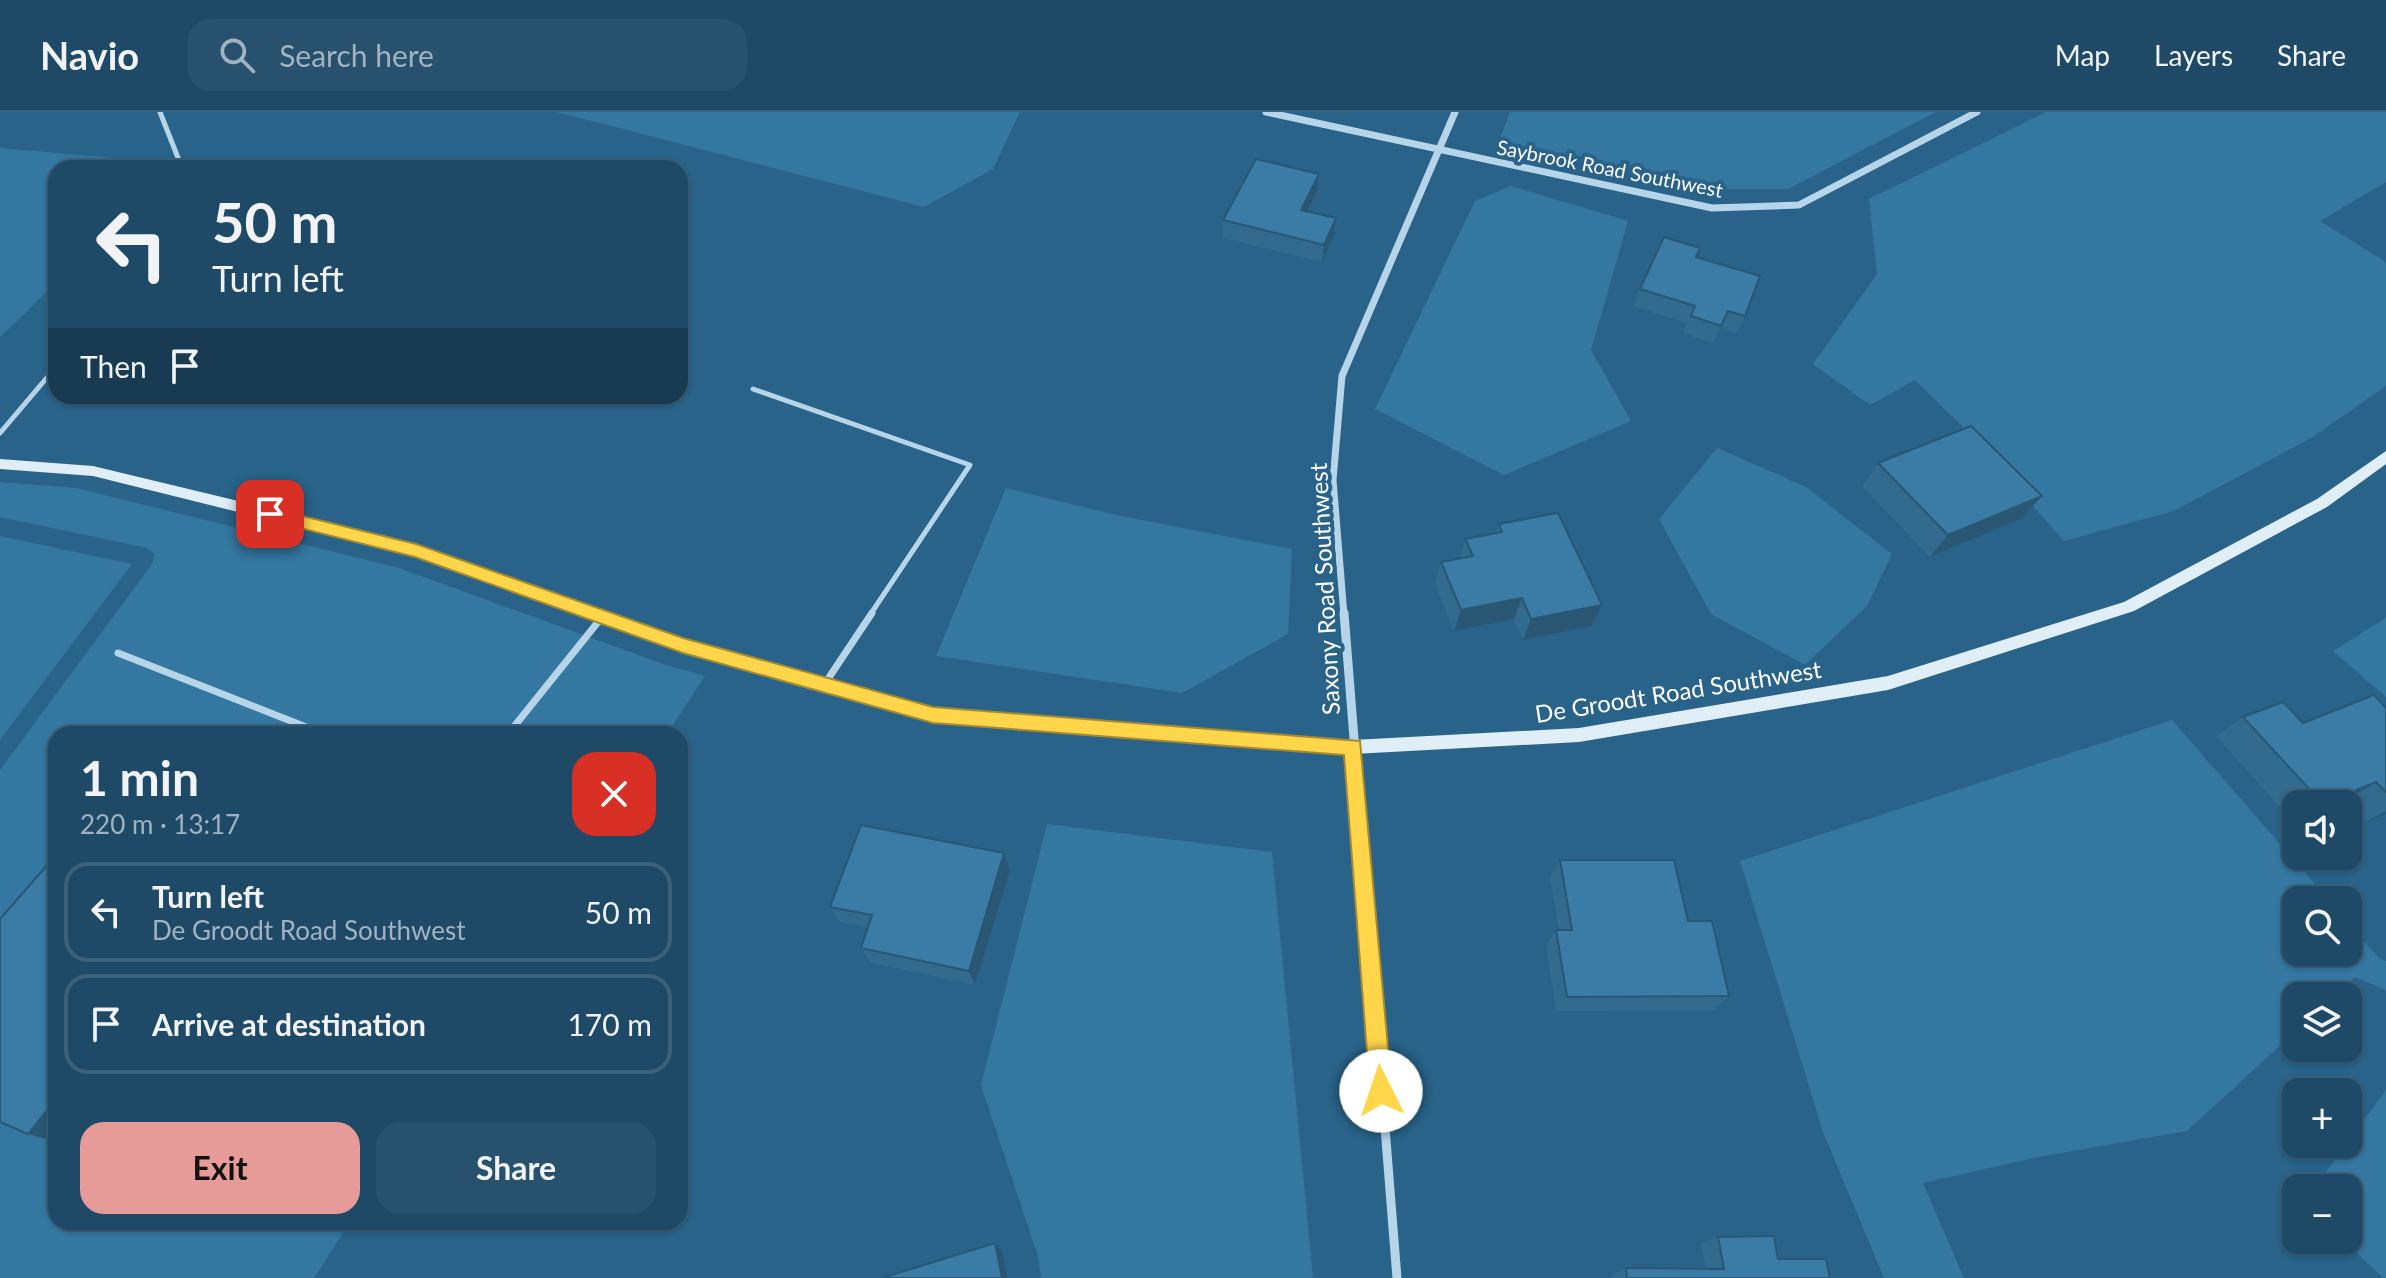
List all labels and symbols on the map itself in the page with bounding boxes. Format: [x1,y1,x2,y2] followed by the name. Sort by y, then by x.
[1495,134,1725,202] street label: Saybrook Road Southwest
[1303,462,1345,716] street label: Saxony Road Southwest
[236,480,304,548] pin
[1533,654,1824,728] street label: De Groodt Road Southwest
[1339,1049,1423,1133] position arrow

